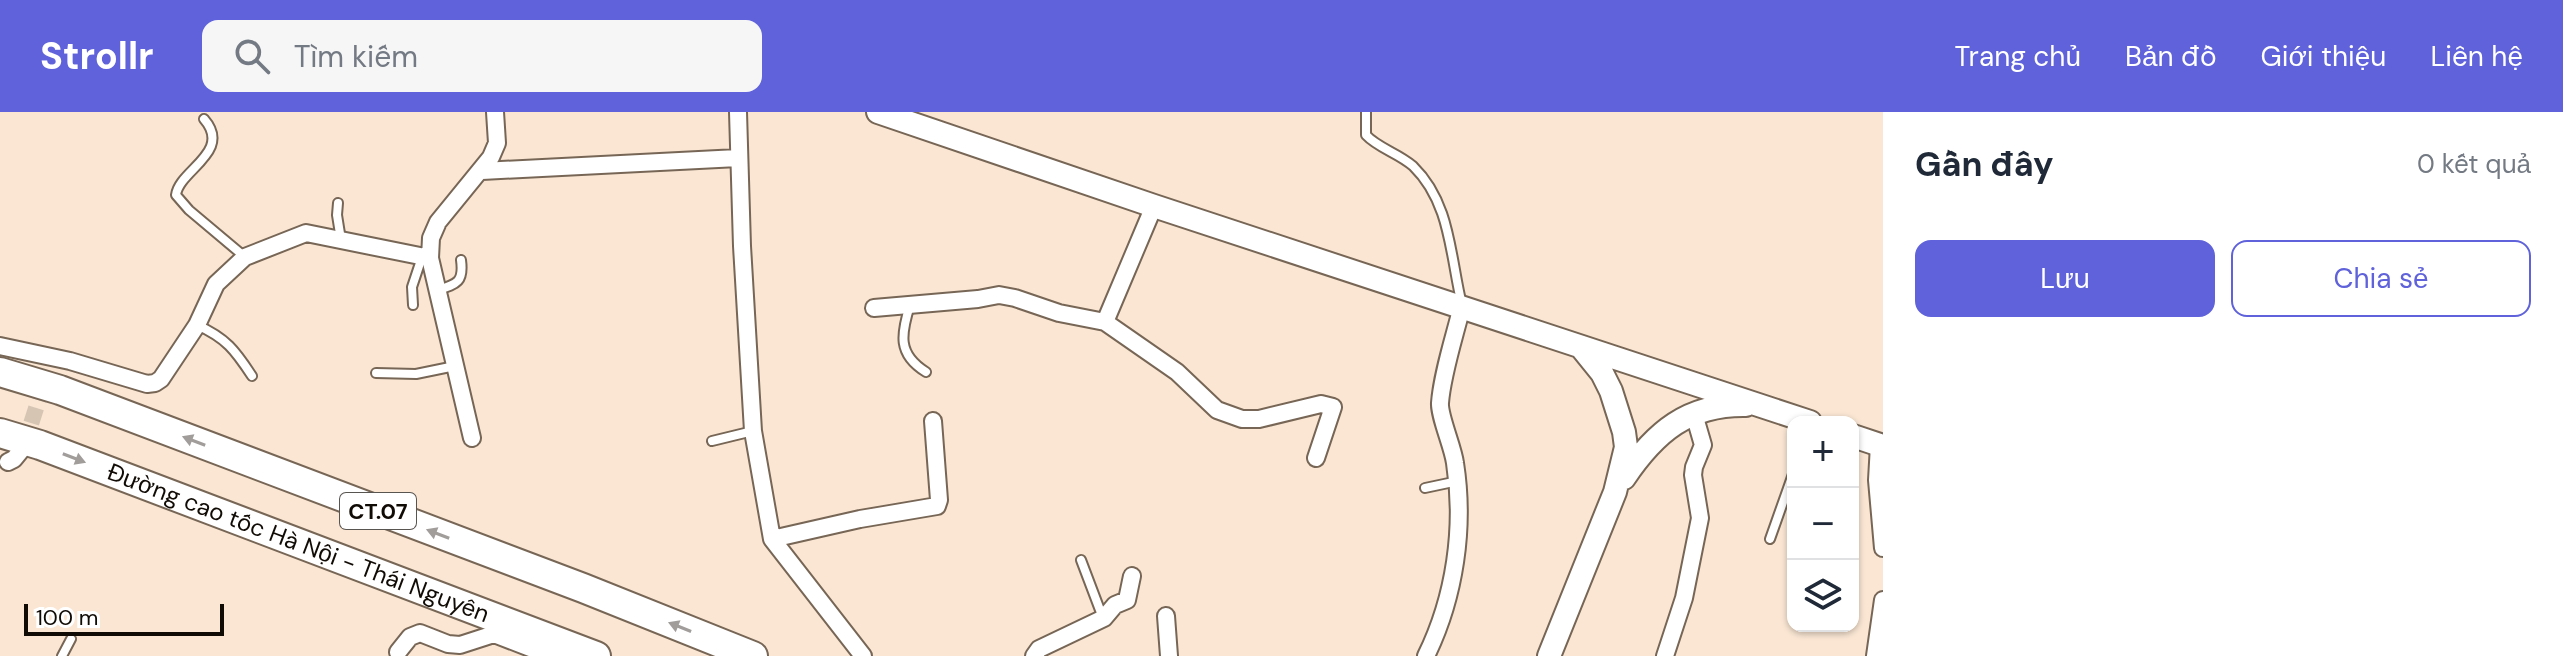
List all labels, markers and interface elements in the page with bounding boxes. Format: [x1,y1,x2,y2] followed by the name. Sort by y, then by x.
[202,20,762,92] search box
[40,31,154,81] text: Strollr
[230,34,274,78] icon: search
[294,37,418,76] text: Tìm kiếm
[1955,38,2081,75] text: Trang chủ
[2125,38,2217,75] text: Bản đồ
[2261,38,2386,75] text: Giới thiệu
[2430,38,2523,75] text: Liên hệ
[1915,142,2053,187] text: Gần đây
[2417,147,2531,181] text: 0 kết quả
[1915,240,2215,317] button: Lưu
[2231,240,2531,317] button: Chia sẻ
[1787,416,1859,632] map controls
[1787,416,1859,488] button: +
[182,434,206,447] one-way arrow
[62,452,86,465] one-way arrow
[103,456,494,629] street label: Đường cao tốc Hà Nội - Thái Nguyên
[1787,488,1859,560] button: −
[340,493,416,529] road number: CT.07
[426,527,450,539] one-way arrow
[1787,560,1859,632] button: layers
[24,600,224,636] scale bar
[36,603,98,632] text: 100 m
[668,620,692,633] one-way arrow

